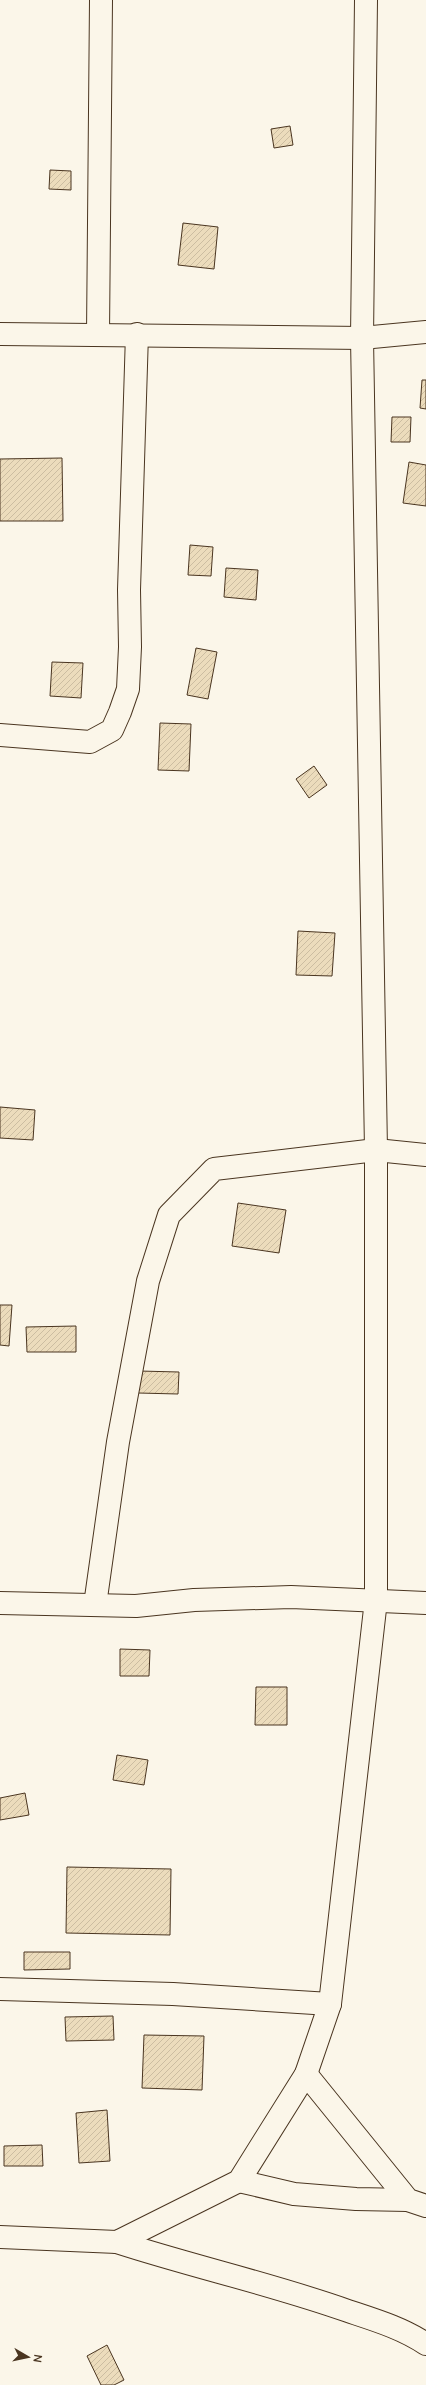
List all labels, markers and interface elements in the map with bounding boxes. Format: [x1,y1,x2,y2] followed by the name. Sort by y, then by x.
[8,2337,48,2377] north arrow
[30,2354,46,2364] text: N

